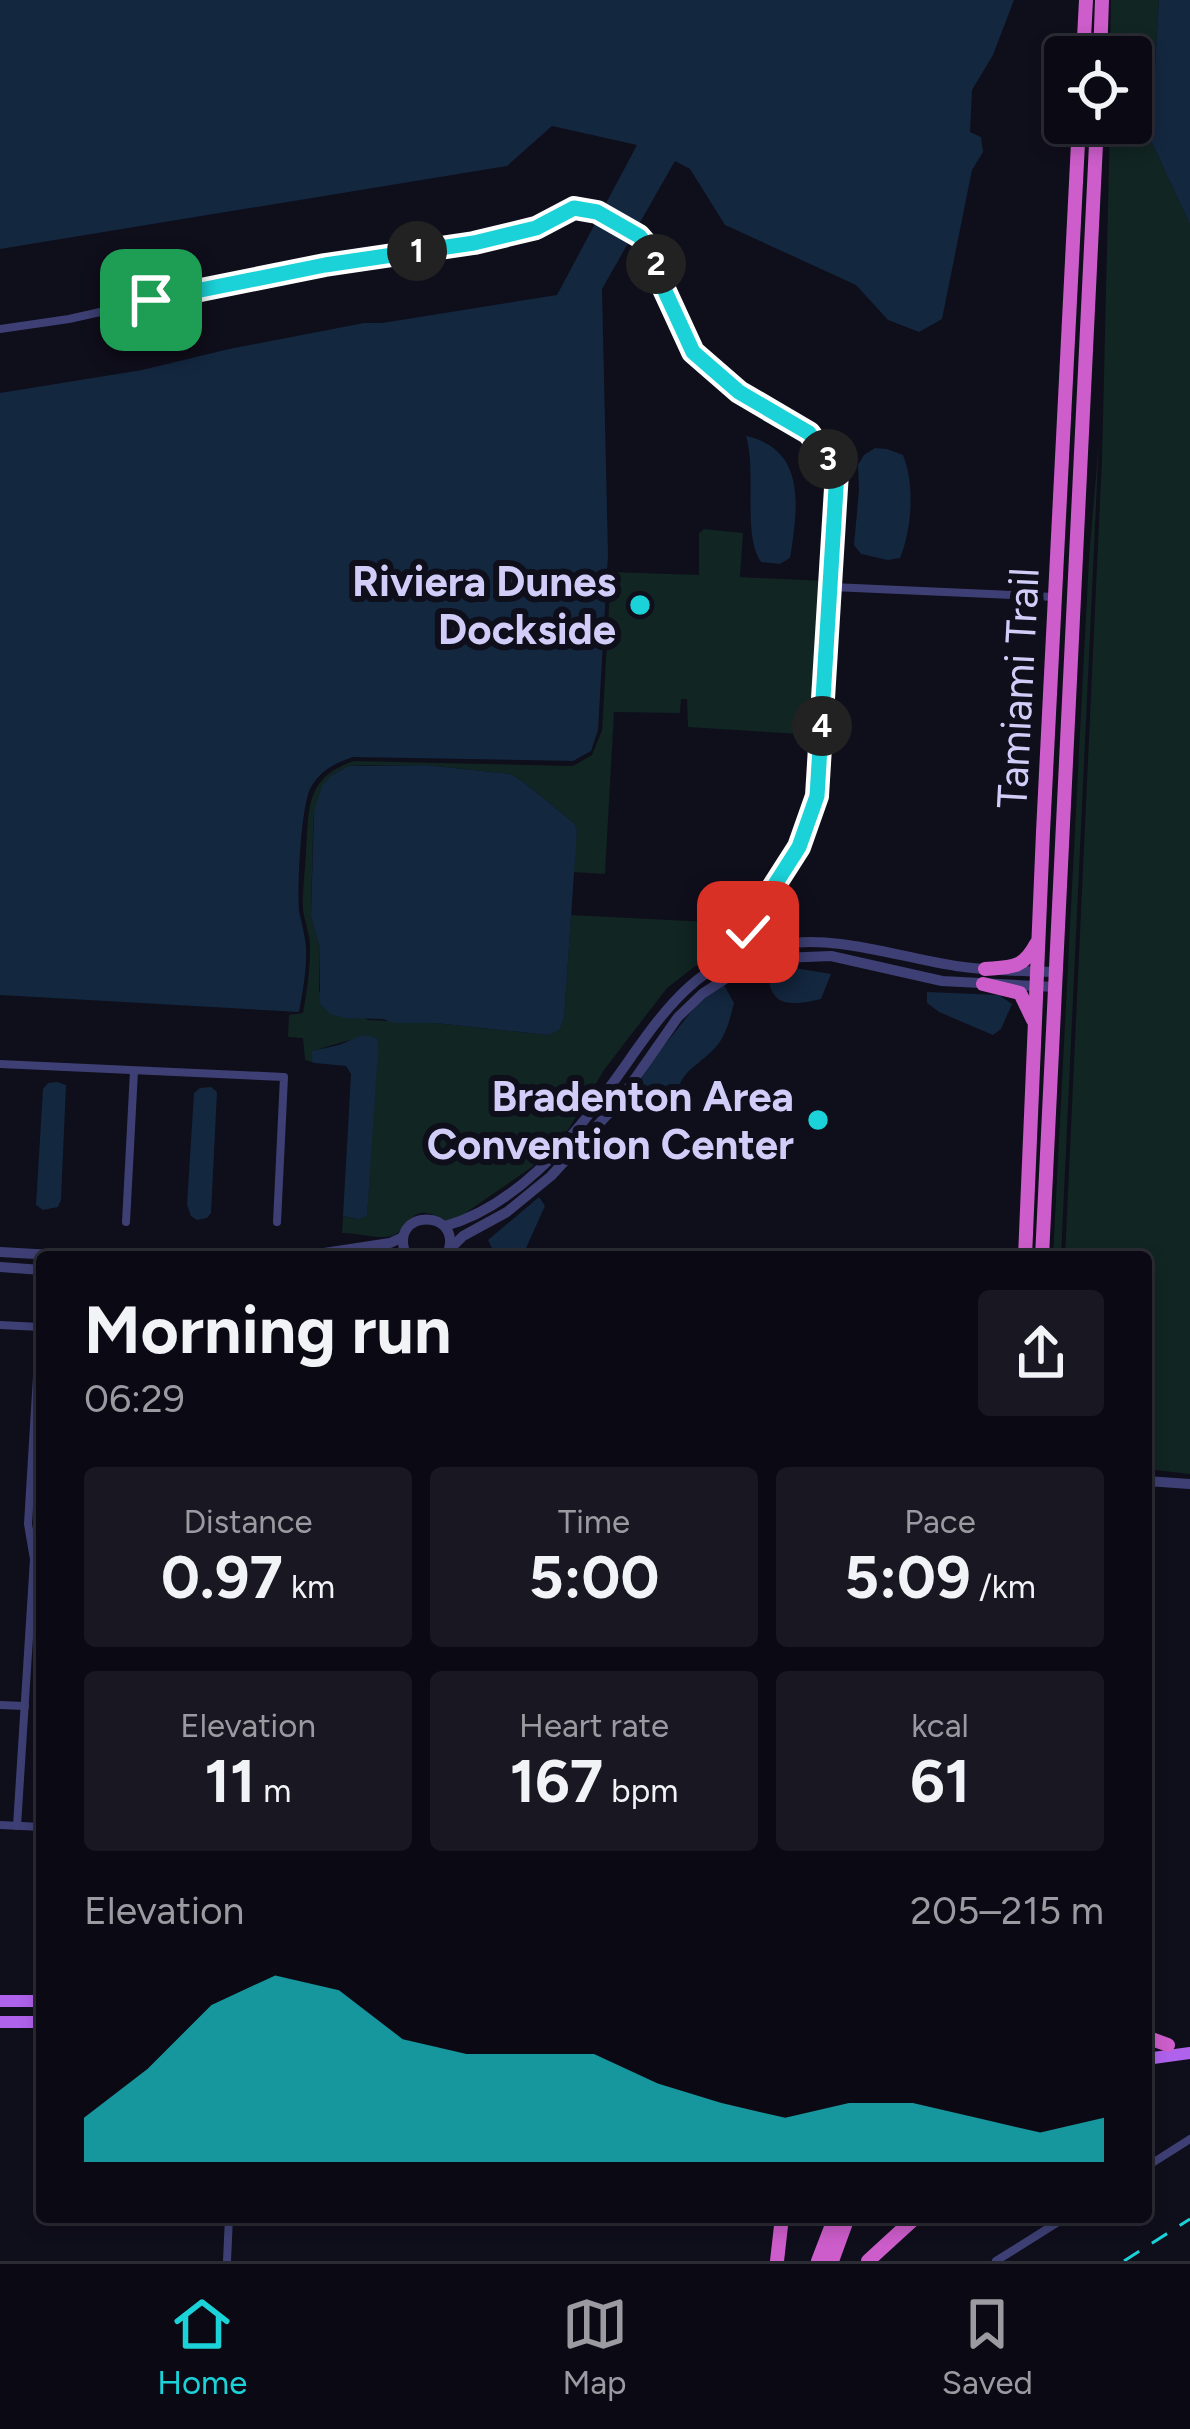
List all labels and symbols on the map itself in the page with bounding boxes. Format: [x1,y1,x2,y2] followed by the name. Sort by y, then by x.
[387,221,447,281] pin: 1
[626,234,686,294] pin: 2
[100,249,202,351] pin
[798,429,858,489] pin: 3
[352,556,616,655] place label: Riviera Dunes Dockside
[986,567,1050,809] street label: Tamiami Trail
[627,592,653,618] marker: Riviera Dunes Dockside
[792,696,852,756] pin: 4
[697,881,799,983] pin
[427,1071,794,1170] place label: Bradenton Area Convention Center
[805,1107,831,1133] marker: Bradenton Area Convention Center

